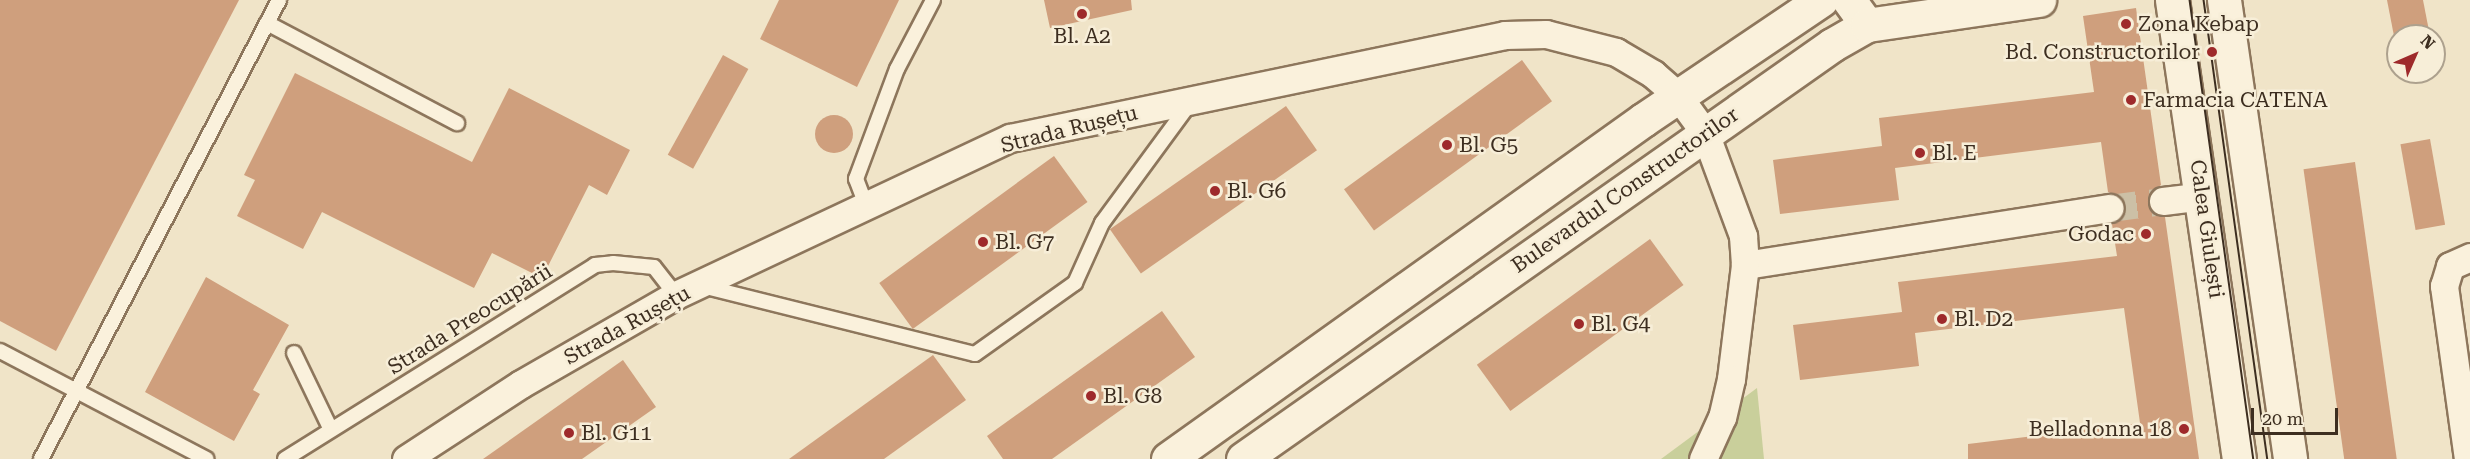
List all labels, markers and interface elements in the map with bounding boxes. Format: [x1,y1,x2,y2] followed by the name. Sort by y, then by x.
[1075,7,1089,21] marker: Bl. A2
[2138,11,2259,37] place label: Zona Kebap
[2119,17,2133,31] marker: Zona Kebap
[1053,23,1111,49] place label: Bl. A2
[2386,24,2446,84] north arrow
[2417,31,2439,53] text: N
[2005,39,2200,65] place label: Bd. Constructorilor
[2205,45,2219,59] marker: Bd. Constructorilor
[2143,87,2328,113] place label: Farmacia CATENA
[2124,93,2138,107] marker: Farmacia CATENA
[998,100,1140,158] street label: Strada Rușețu
[1507,102,1743,278] street label: Bulevardul Constructorilor
[1459,132,1518,158] place label: Bl. G5
[1440,138,1454,152] marker: Bl. G5
[1932,140,1977,166] place label: Bl. E
[1913,146,1927,160] marker: Bl. E
[2185,158,2229,300] street label: Calea Giulești
[1227,178,1286,204] place label: Bl. G6
[1208,184,1222,198] marker: Bl. G6
[2068,221,2134,247] place label: Godac
[2139,227,2153,241] marker: Godac
[995,229,1054,255] place label: Bl. G7
[976,235,990,249] marker: Bl. G7
[383,258,557,380] street label: Strada Preocupării
[560,280,694,370] street label: Strada Rușețu
[1954,306,2013,332] place label: Bl. D2
[1591,311,1650,337] place label: Bl. G4
[1935,312,1949,326] marker: Bl. D2
[1572,317,1586,331] marker: Bl. G4
[1103,383,1162,409] place label: Bl. G8
[1084,389,1098,403] marker: Bl. G8
[2254,396,2341,434] scale bar
[2262,408,2303,429] text: 20 m
[2029,416,2172,442] place label: Belladonna 18
[581,420,652,446] place label: Bl. G11
[2177,422,2191,436] marker: Belladonna 18
[562,426,576,440] marker: Bl. G11

